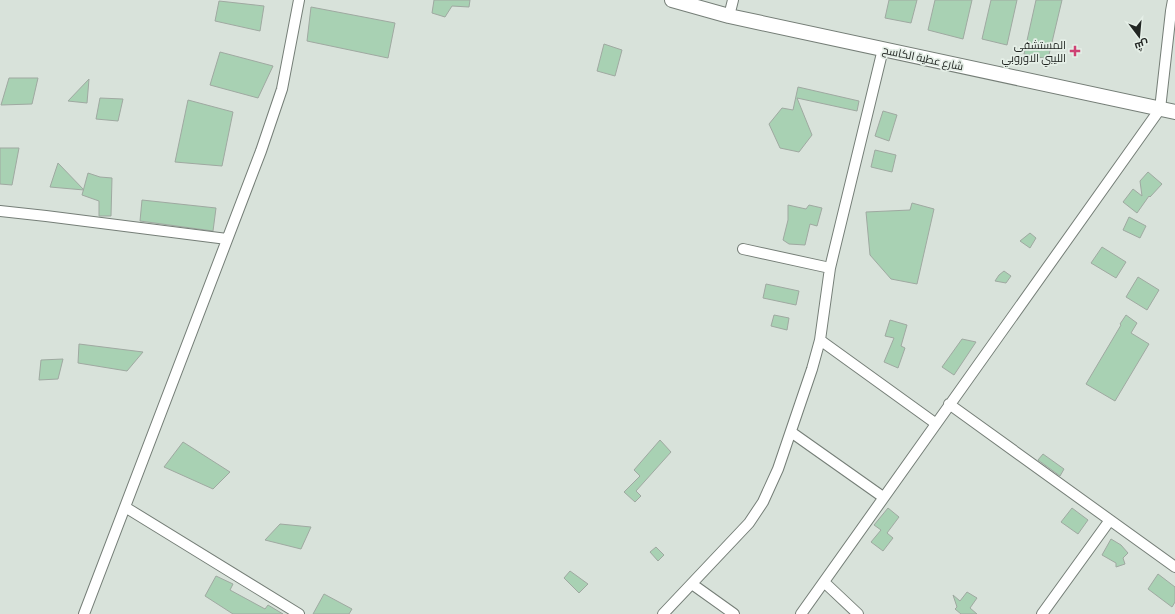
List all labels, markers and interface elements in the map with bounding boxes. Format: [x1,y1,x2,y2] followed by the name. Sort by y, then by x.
[1119,16,1159,56] north arrow
[1001,36,1066,67] place label: المستشفی الليبي الاوروبي
[1133,37,1151,56] text: ش
[881,41,965,74] street label: شارع عطية الكاسح
[1069,45,1081,57] marker: المستشفی الليبي الاوروبي

